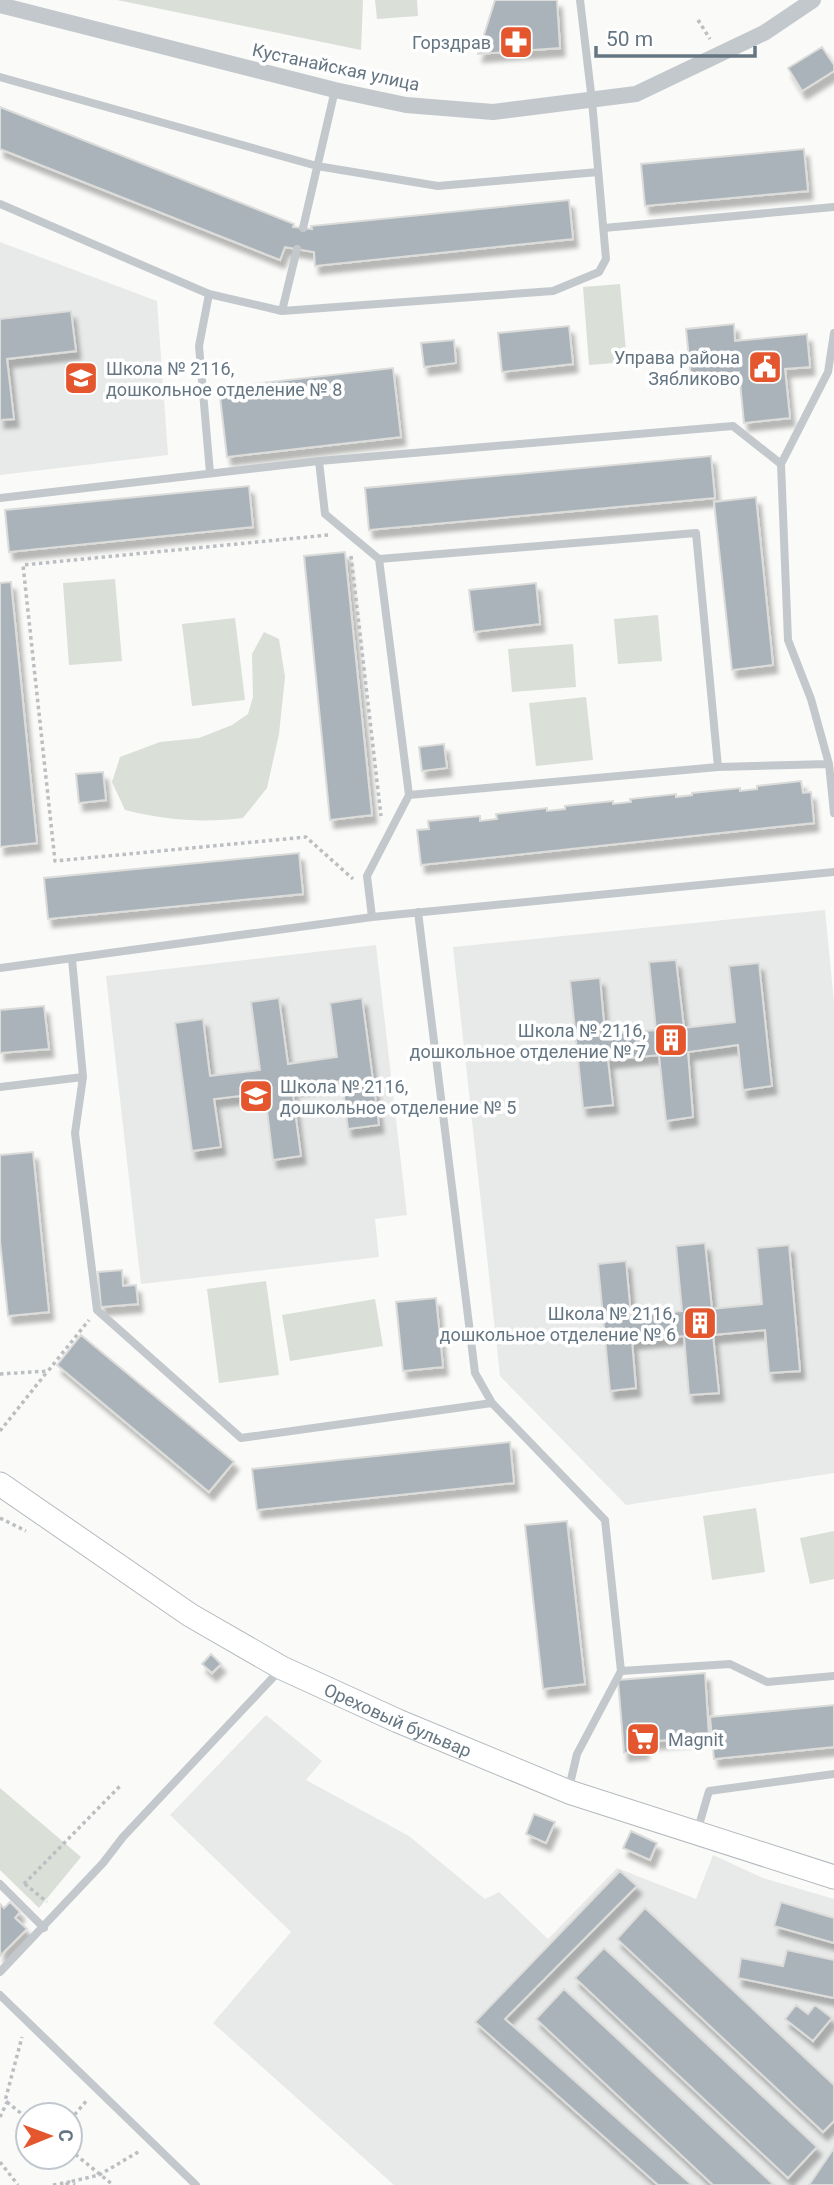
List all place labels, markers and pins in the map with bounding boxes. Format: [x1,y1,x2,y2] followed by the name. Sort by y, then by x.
[497,23,535,61] pharmacy icon: Горздрав
[412,32,491,53] place label: Горздрав
[614,347,740,389] place label: Управа района Зябликово
[746,348,784,386] public building icon: Управа района Зябликово
[106,358,342,400] place label: Школа № 2116, дошкольное отделение № 8
[62,359,100,397] school or university icon: Школа № 2116, дошкольное отделение № 8
[410,1020,646,1062] place label: Школа № 2116, дошкольное отделение № 7
[652,1021,690,1059] building icon: Школа № 2116, дошкольное отделение № 7
[280,1076,516,1118] place label: Школа № 2116, дошкольное отделение № 5
[237,1077,275,1115] school or university icon: Школа № 2116, дошкольное отделение № 5
[440,1303,676,1345] place label: Школа № 2116, дошкольное отделение № 6
[681,1304,719,1342] building icon: Школа № 2116, дошкольное отделение № 6
[624,1720,662,1758] supermarket icon: Magnit
[668,1729,724,1750] place label: Magnit

